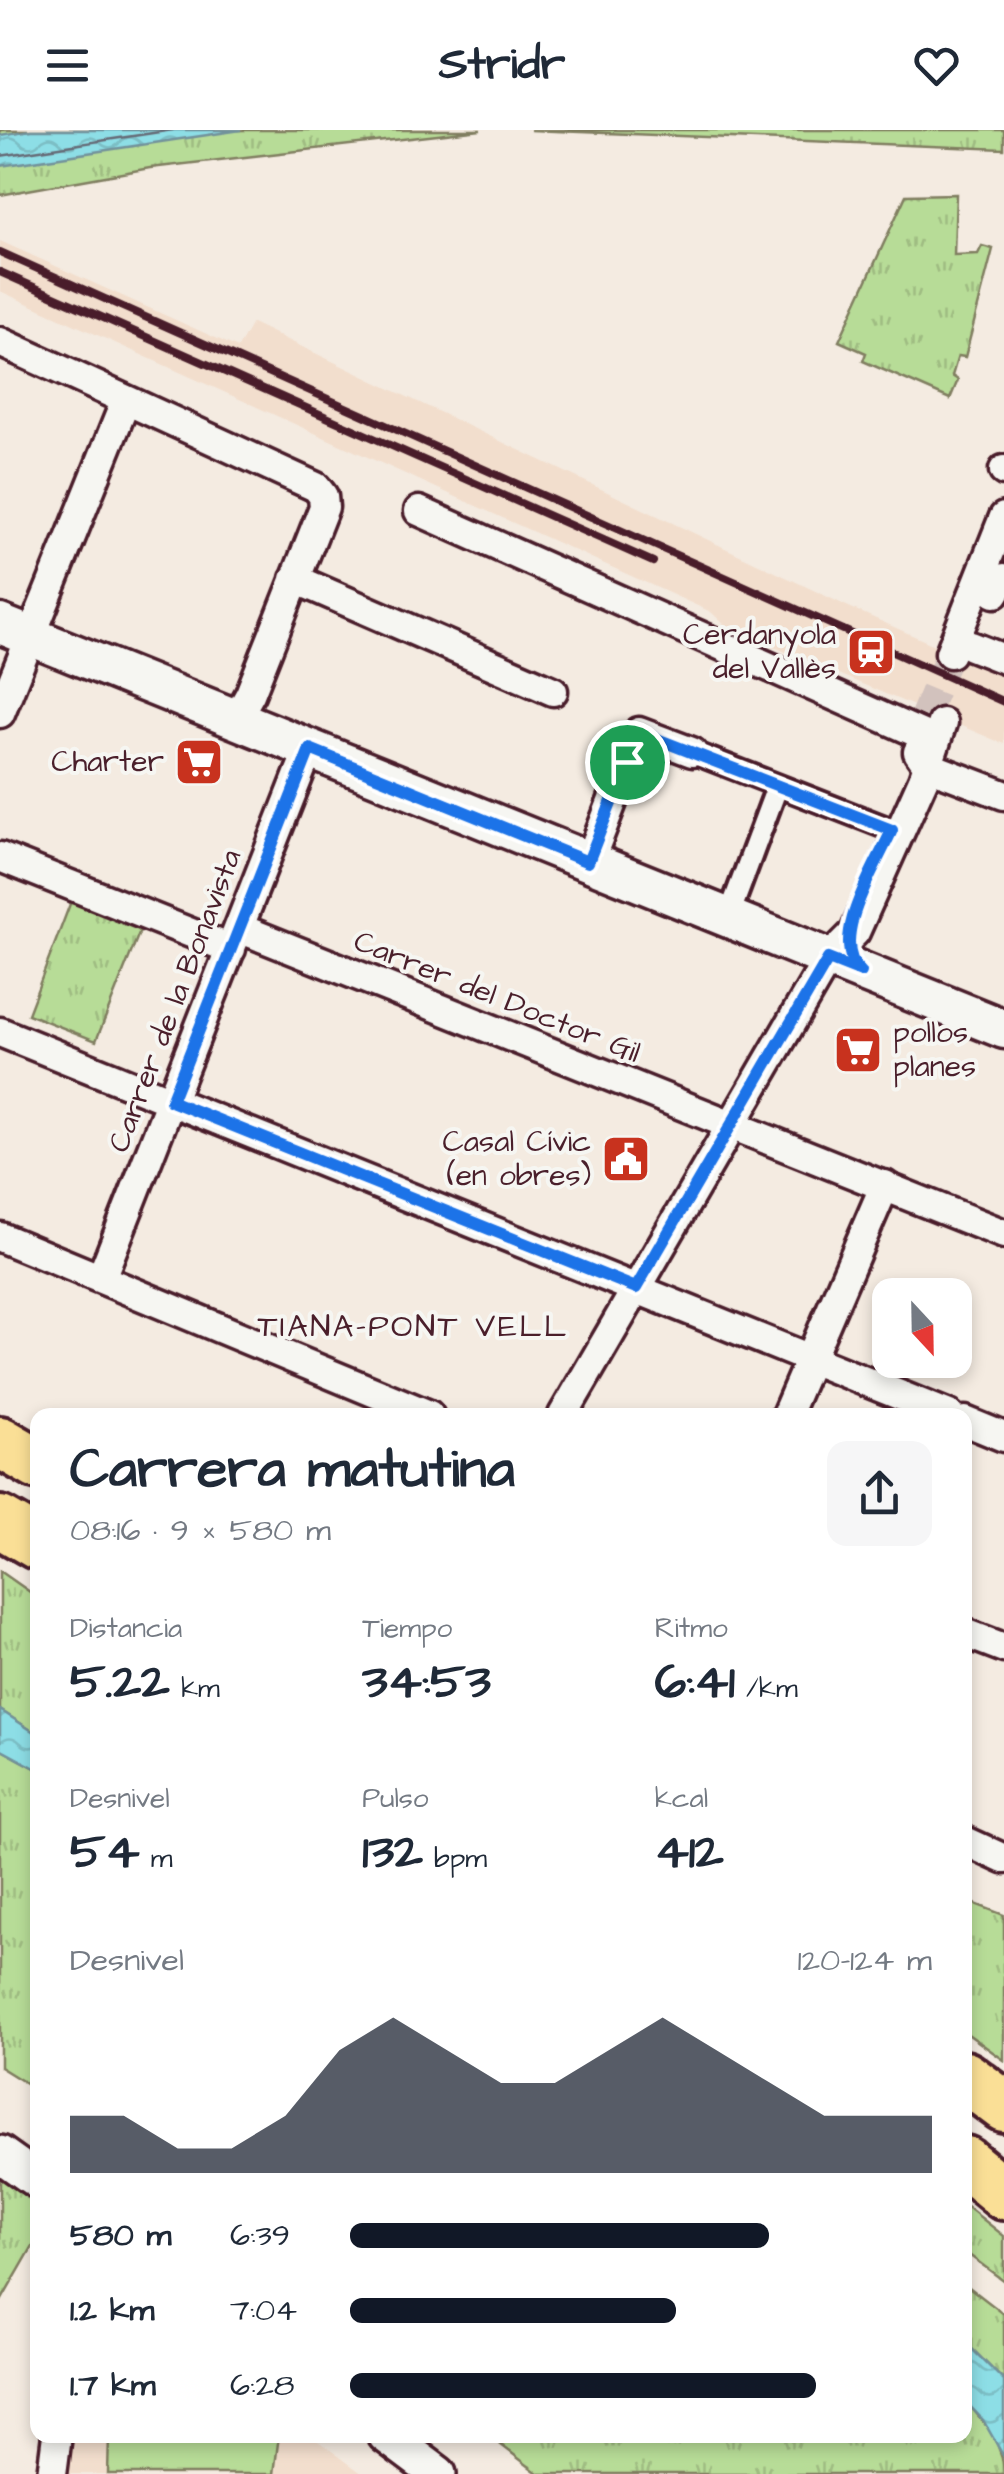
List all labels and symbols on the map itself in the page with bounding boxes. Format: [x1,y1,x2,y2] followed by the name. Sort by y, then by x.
[683,614,836,690] place label: Cerdanyola del Vallès
[845,626,897,678] station icon: Cerdanyola del Vallès
[585,720,670,805] pin
[173,736,225,788] supermarket icon: Charter
[51,741,164,783] place label: Charter
[98,844,252,1158] street label: Carrer de la Bonavista
[347,920,647,1074] street label: Carrer del Doctor Gil
[893,1012,976,1088] place label: pollos planes
[832,1024,884,1076] supermarket icon: pollos planes
[443,1121,591,1197] place label: Casal Cívic (en obres)
[600,1133,652,1185] public building icon: Casal Cívic (en obres)
[872,1278,972,1378] north arrow
[257,1304,569,1349] district label: TIANA-PONT VELL

